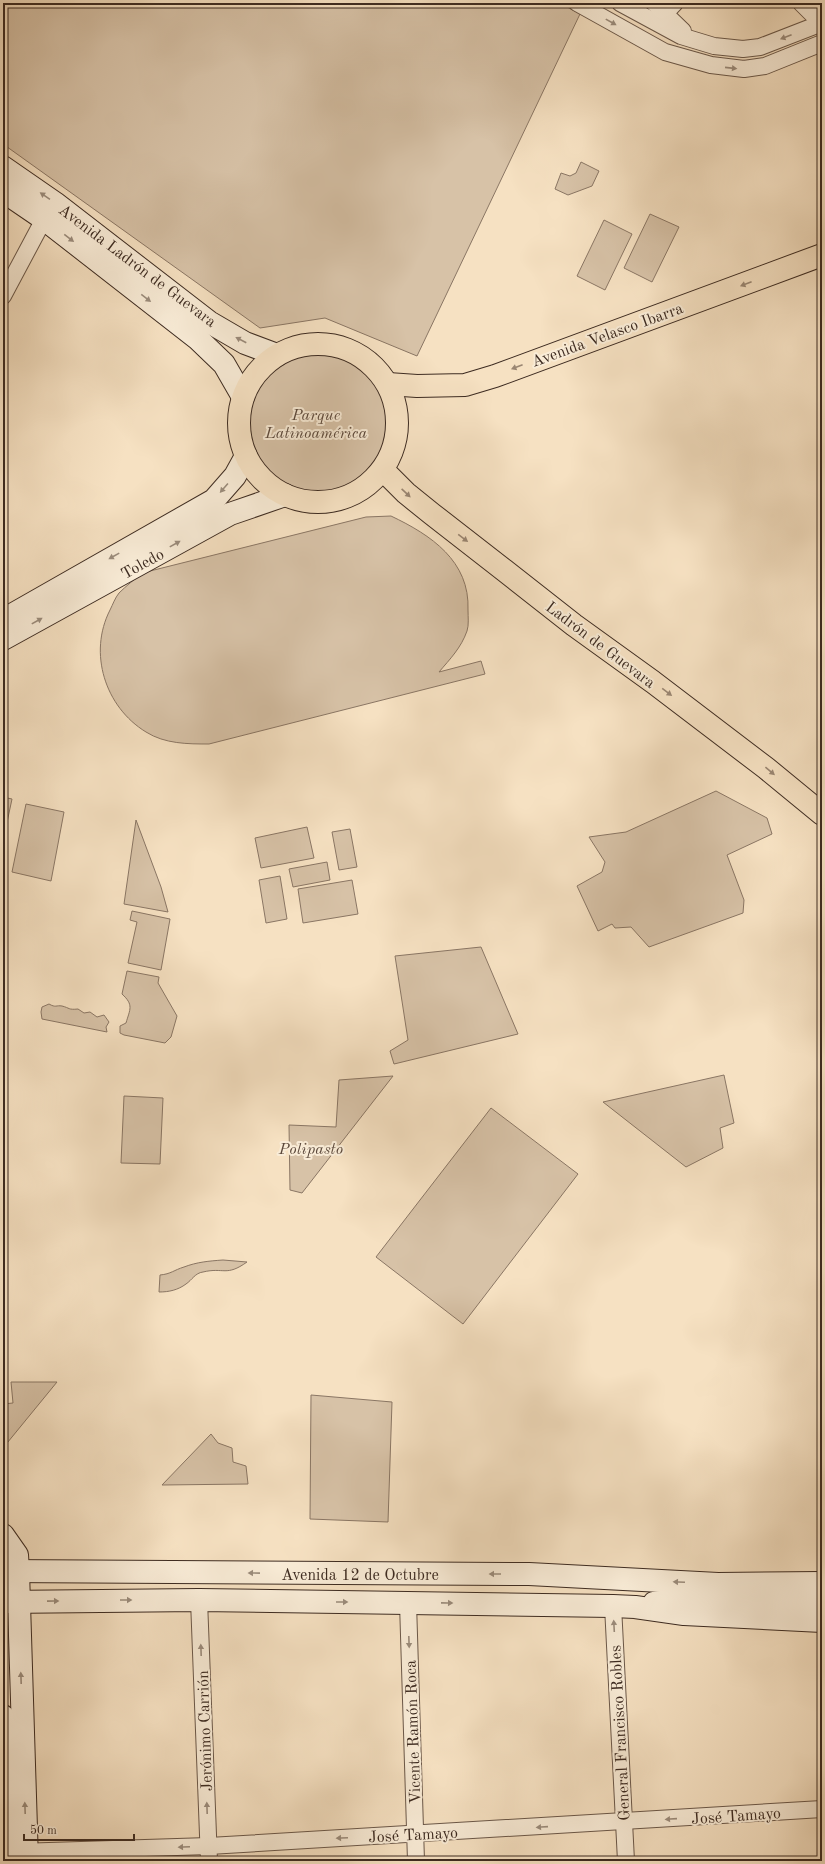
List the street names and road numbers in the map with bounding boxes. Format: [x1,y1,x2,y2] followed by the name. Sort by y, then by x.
[55,202,219,331] street label: Avenida Ladrón de Guevara
[530,301,686,371] street label: Avenida Velasco Ibarra
[119,547,167,583] street label: Toledo
[542,599,658,692] street label: Ladrón de Guevara
[281,1568,439,1584] street label: Avenida 12 de Octubre
[608,1645,634,1821] street label: General Francisco Robles
[403,1660,425,1804] street label: Vicente Ramón Roca
[196,1670,216,1792] street label: Jerónimo Carrión
[691,1806,782,1828] street label: José Tamayo
[368,1826,458,1846] street label: José Tamayo

